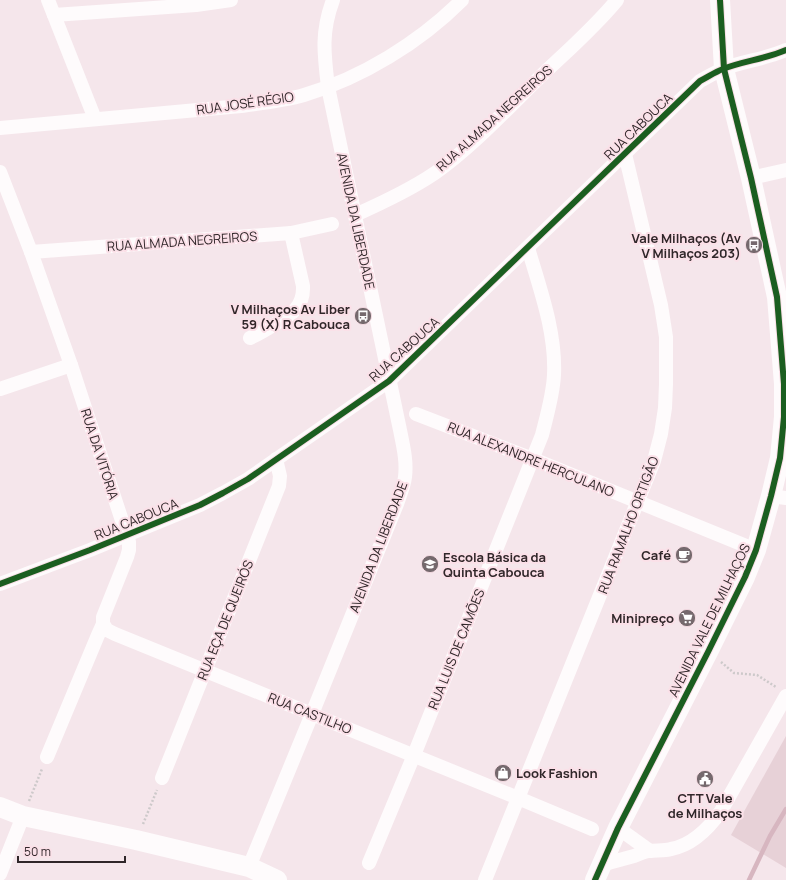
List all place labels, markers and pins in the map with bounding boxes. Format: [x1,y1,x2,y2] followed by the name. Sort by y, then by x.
[632,229,741,262] place label: Vale Milhaços (Av V Milhaços 203)
[744,235,764,255] bus stop icon: Vale Milhaços (Av V Milhaços 203)
[231,300,350,333] place label: V Milhaços Av Liber 59 (X) R Cabouca
[353,306,373,326] bus stop icon: V Milhaços Av Liber 59 (X) R Cabouca
[674,545,694,565] cafe icon: Café
[641,546,671,564] place label: Café
[443,548,546,581] place label: Escola Básica da Quinta Cabouca
[420,554,440,574] school or university icon: Escola Básica da Quinta Cabouca
[677,608,697,628] supermarket icon: Minipreço
[611,609,674,627] place label: Minipreço
[493,763,513,783] shop icon: Look Fashion
[516,764,598,782] place label: Look Fashion
[695,769,715,789] public building icon: CTT Vale de Milhaços
[668,789,742,822] place label: CTT Vale de Milhaços

